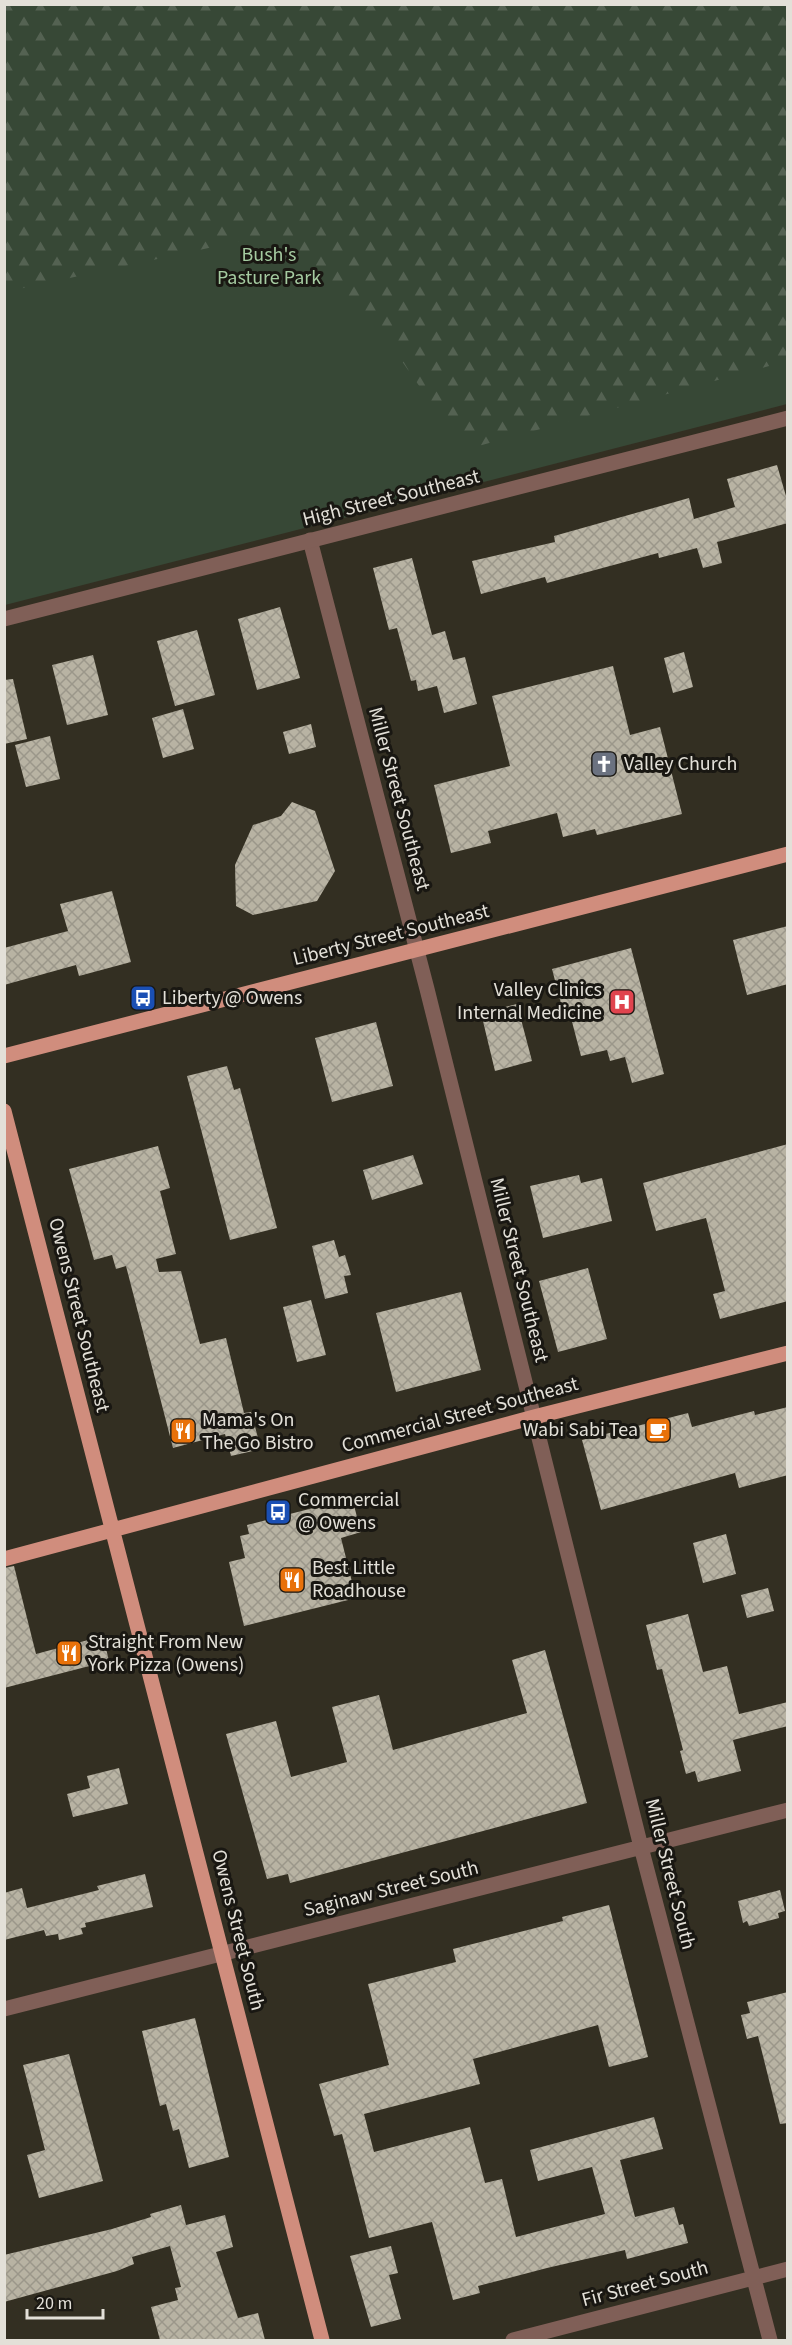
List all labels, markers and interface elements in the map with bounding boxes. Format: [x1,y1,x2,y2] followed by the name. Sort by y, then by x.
[217,241,321,292] park label: Bush's Pasture Park
[300,462,483,534] street label: High Street Southeast
[361,704,437,894] street label: Miller Street Southeast
[589,749,619,779] church icon: Valley Church
[624,750,737,778] place label: Valley Church
[290,897,492,973] street label: Liberty Street Southeast
[457,976,602,1027] place label: Valley Clinics Internal Medicine
[128,983,158,1013] bus stop icon: Liberty @ Owens
[162,984,302,1012] place label: Liberty @ Owens
[607,987,637,1017] hospital icon: Valley Clinics Internal Medicine
[483,1175,556,1365] street label: Miller Street Southeast
[41,1215,117,1415] street label: Owens Street Southeast
[339,1370,582,1460] street label: Commercial Street Southeast
[202,1406,314,1457] place label: Mama's On The Go Bistro
[643,1415,673,1445] cafe icon: Wabi Sabi Tea
[168,1416,198,1446] restaurant icon: Mama's On The Go Bistro
[523,1416,638,1444] place label: Wabi Sabi Tea
[298,1486,399,1537] place label: Commercial @ Owens
[263,1497,293,1527] bus stop icon: Commercial @ Owens
[312,1554,406,1605] place label: Best Little Roadhouse
[277,1565,307,1595] restaurant icon: Best Little Roadhouse
[87,1628,244,1679] place label: Straight From New York Pizza (Owens)
[54,1638,84,1668] restaurant icon: Straight From New York Pizza (Owens)
[638,1796,702,1952] street label: Miller Street South
[204,1847,272,2013] street label: Owens Street South
[301,1854,481,1924] street label: Saginaw Street South
[579,2254,711,2314] street label: Fir Street South
[27,2282,104,2320] scale bar
[36,2291,72,2316] text: 20 m

